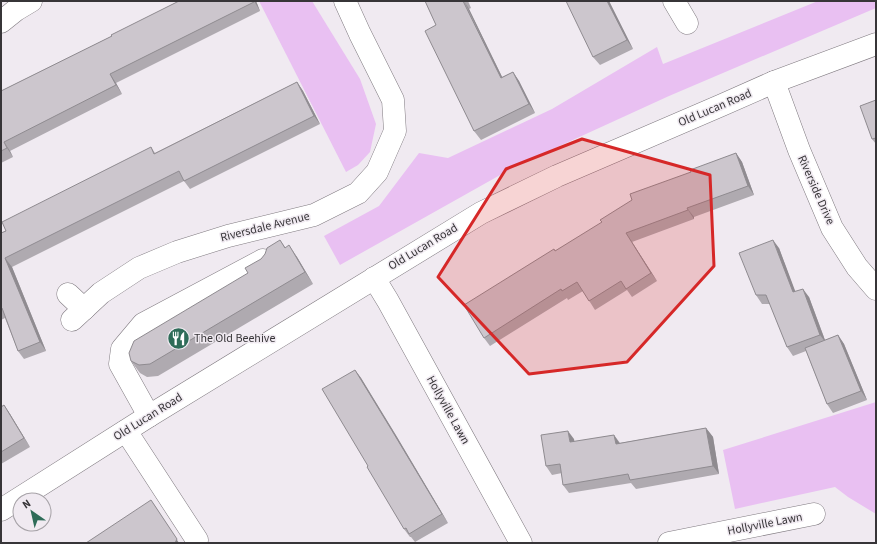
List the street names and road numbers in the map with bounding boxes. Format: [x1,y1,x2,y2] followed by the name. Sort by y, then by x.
[676,85,754,131] street label: Old Lucan Road
[793,153,839,227] street label: Riverside Drive
[219,208,312,246] street label: Riversdale Avenue
[385,220,461,274] street label: Old Lucan Road
[422,373,474,447] street label: Hollyville Lawn
[110,389,186,445] street label: Old Lucan Road
[726,508,804,540] street label: Hollyville Lawn

